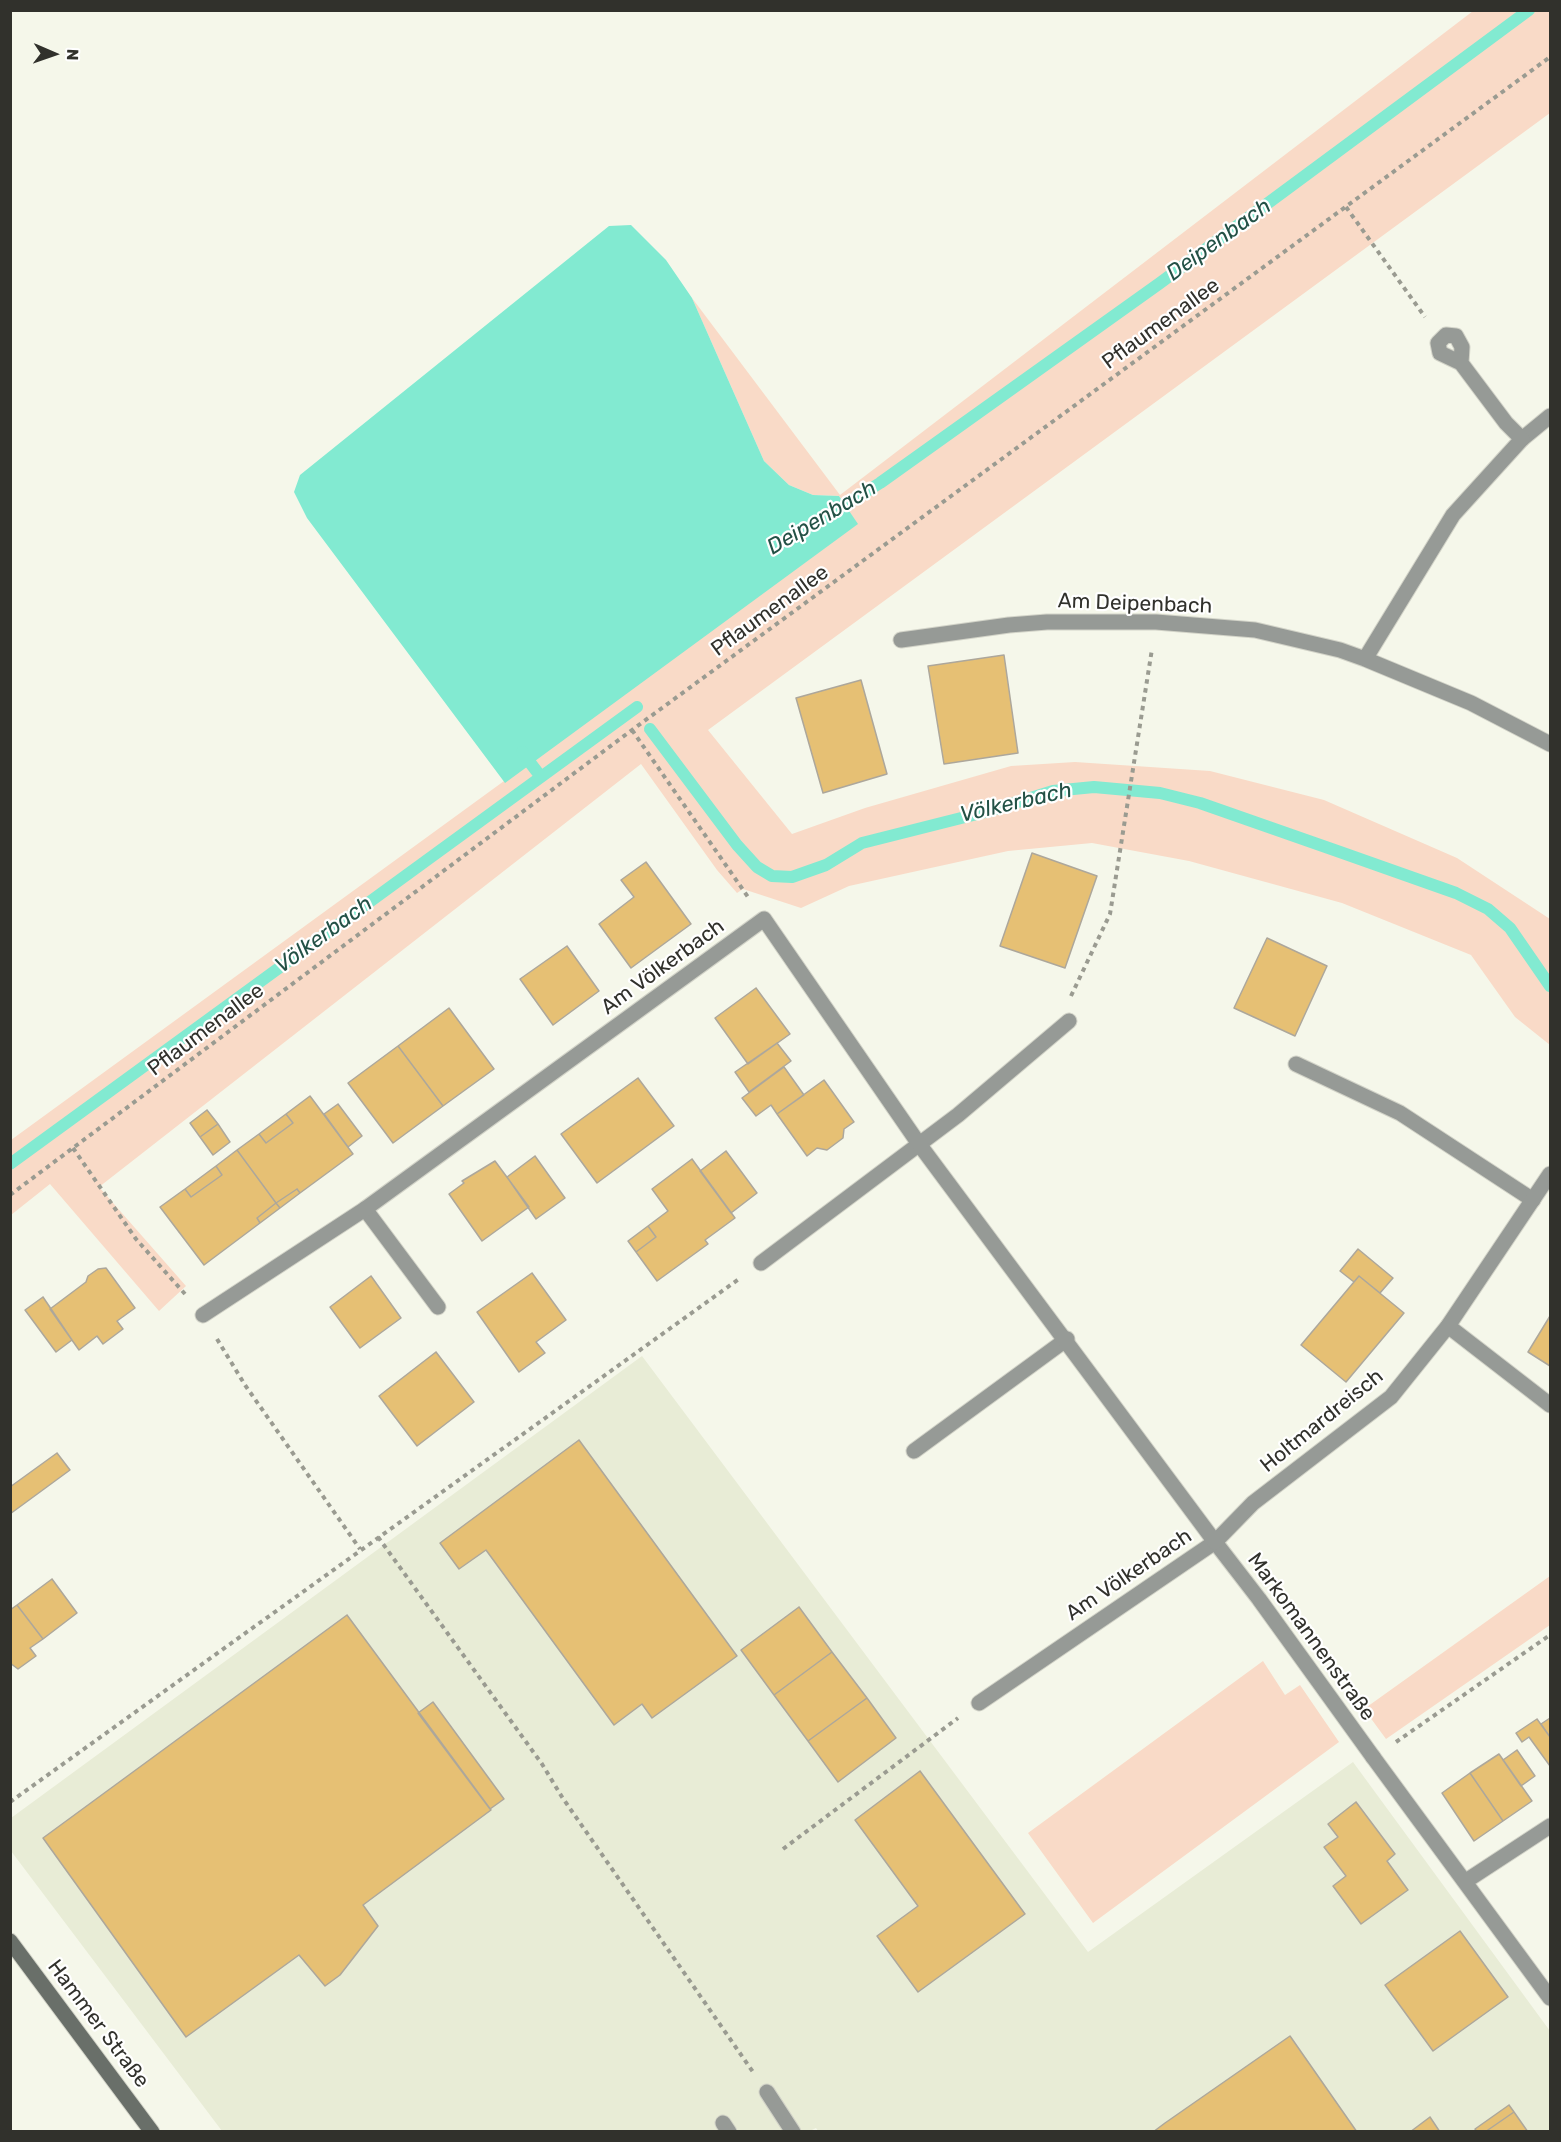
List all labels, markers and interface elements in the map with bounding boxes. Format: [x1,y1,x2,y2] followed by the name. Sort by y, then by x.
[24,24,84,84] north arrow
[63,49,82,61] text: N
[1162,193,1276,287] water label: Deipenbach
[1097,273,1225,375] street label: Pflaumenallee
[763,475,881,561] water label: Deipenbach
[706,560,834,662] street label: Pflaumenallee
[1057,589,1213,619] street label: Am Deipenbach
[957,777,1075,829] water label: Völkerbach
[270,891,378,979] water label: Völkerbach
[596,914,730,1020] street label: Am Völkerbach
[143,978,269,1082] street label: Pflaumenallee
[1256,1364,1388,1478] street label: Holtmardreisch
[1061,1524,1197,1626] street label: Am Völkerbach
[1242,1548,1380,1726] street label: Markomannenstraße
[42,1955,154,2093] street label: Hammer Straße

